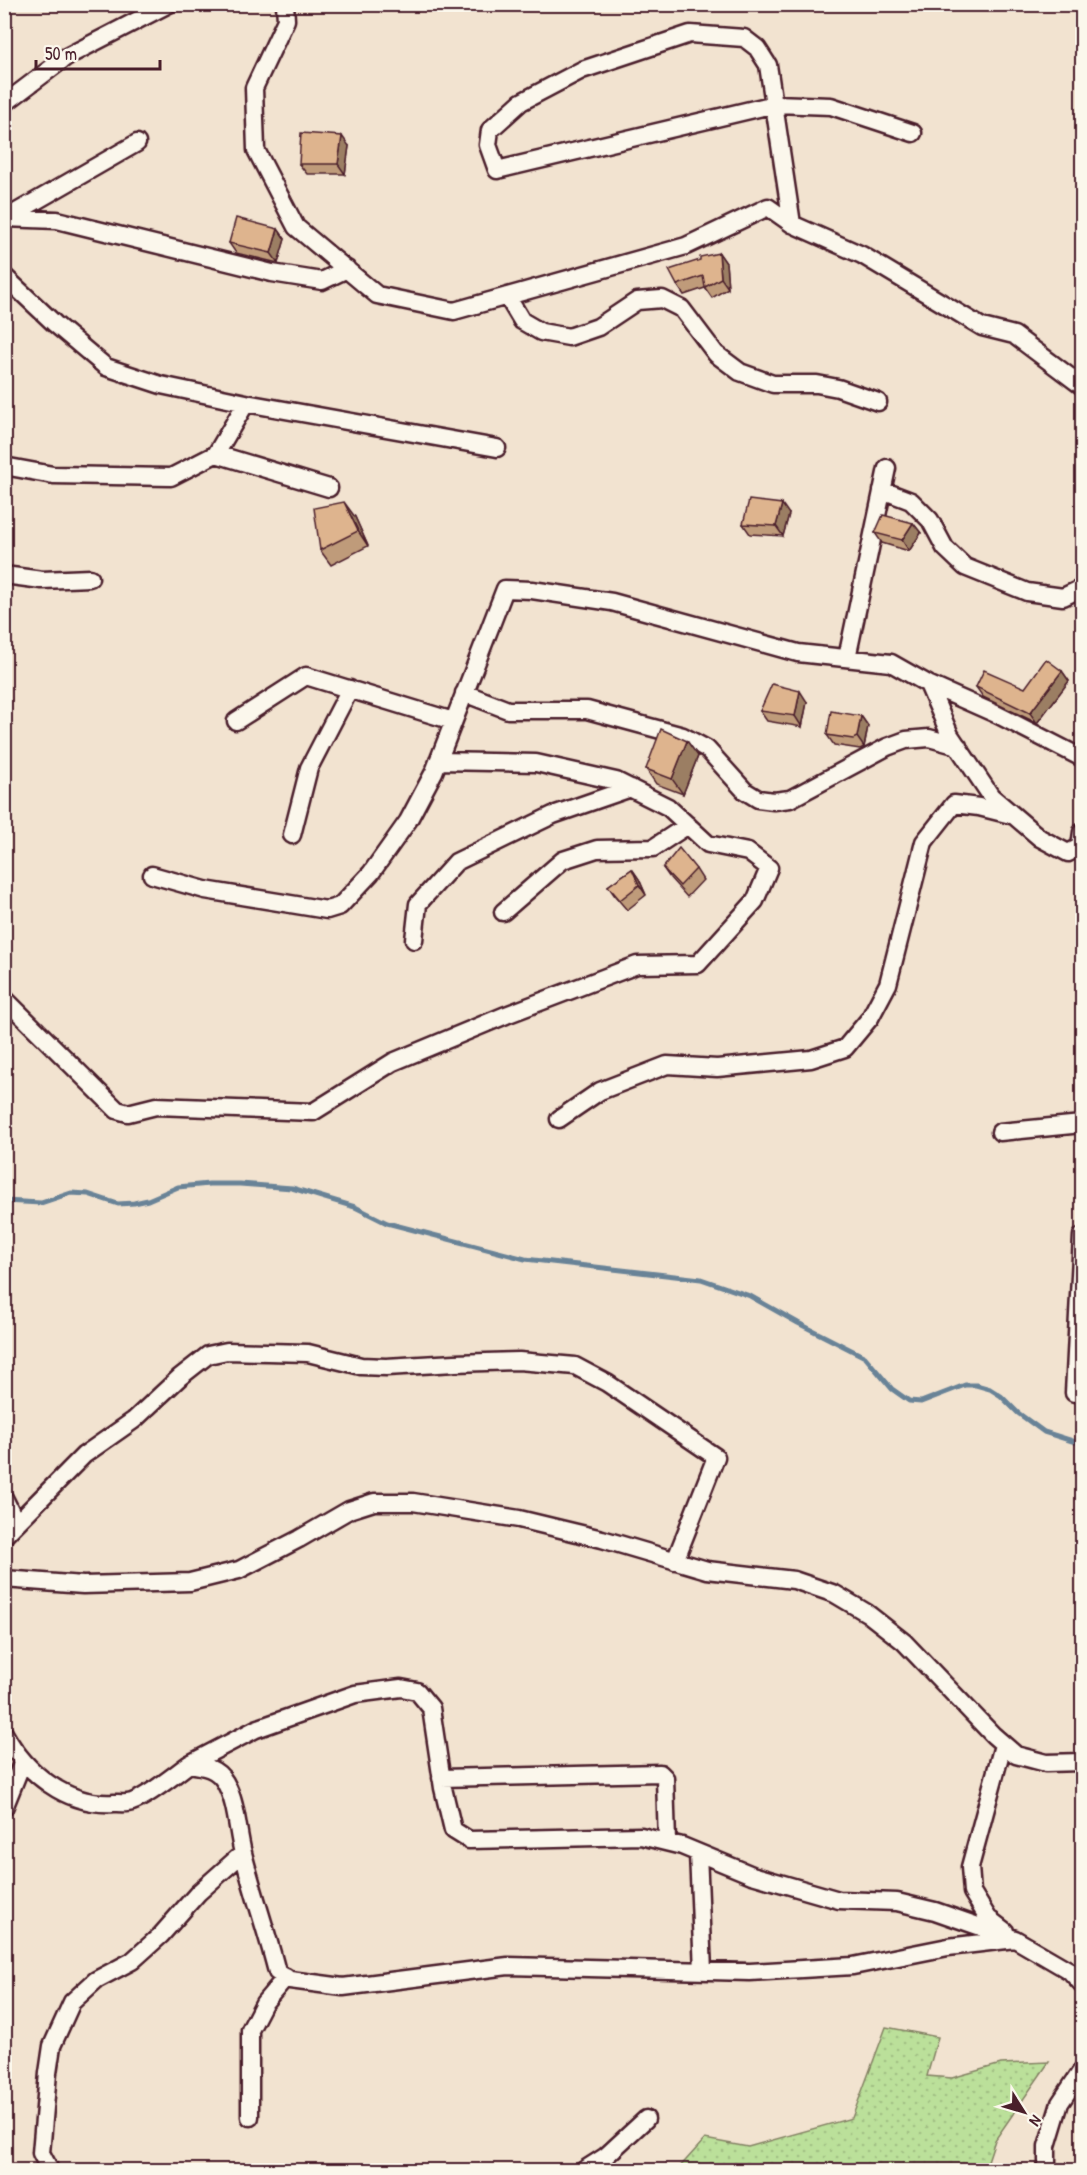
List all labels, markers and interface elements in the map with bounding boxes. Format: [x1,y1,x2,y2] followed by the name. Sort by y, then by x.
[36,33,160,71] scale bar
[45,41,77,66] text: 50 m
[994,2082,1054,2142] north arrow
[1024,2111,1047,2131] text: N

